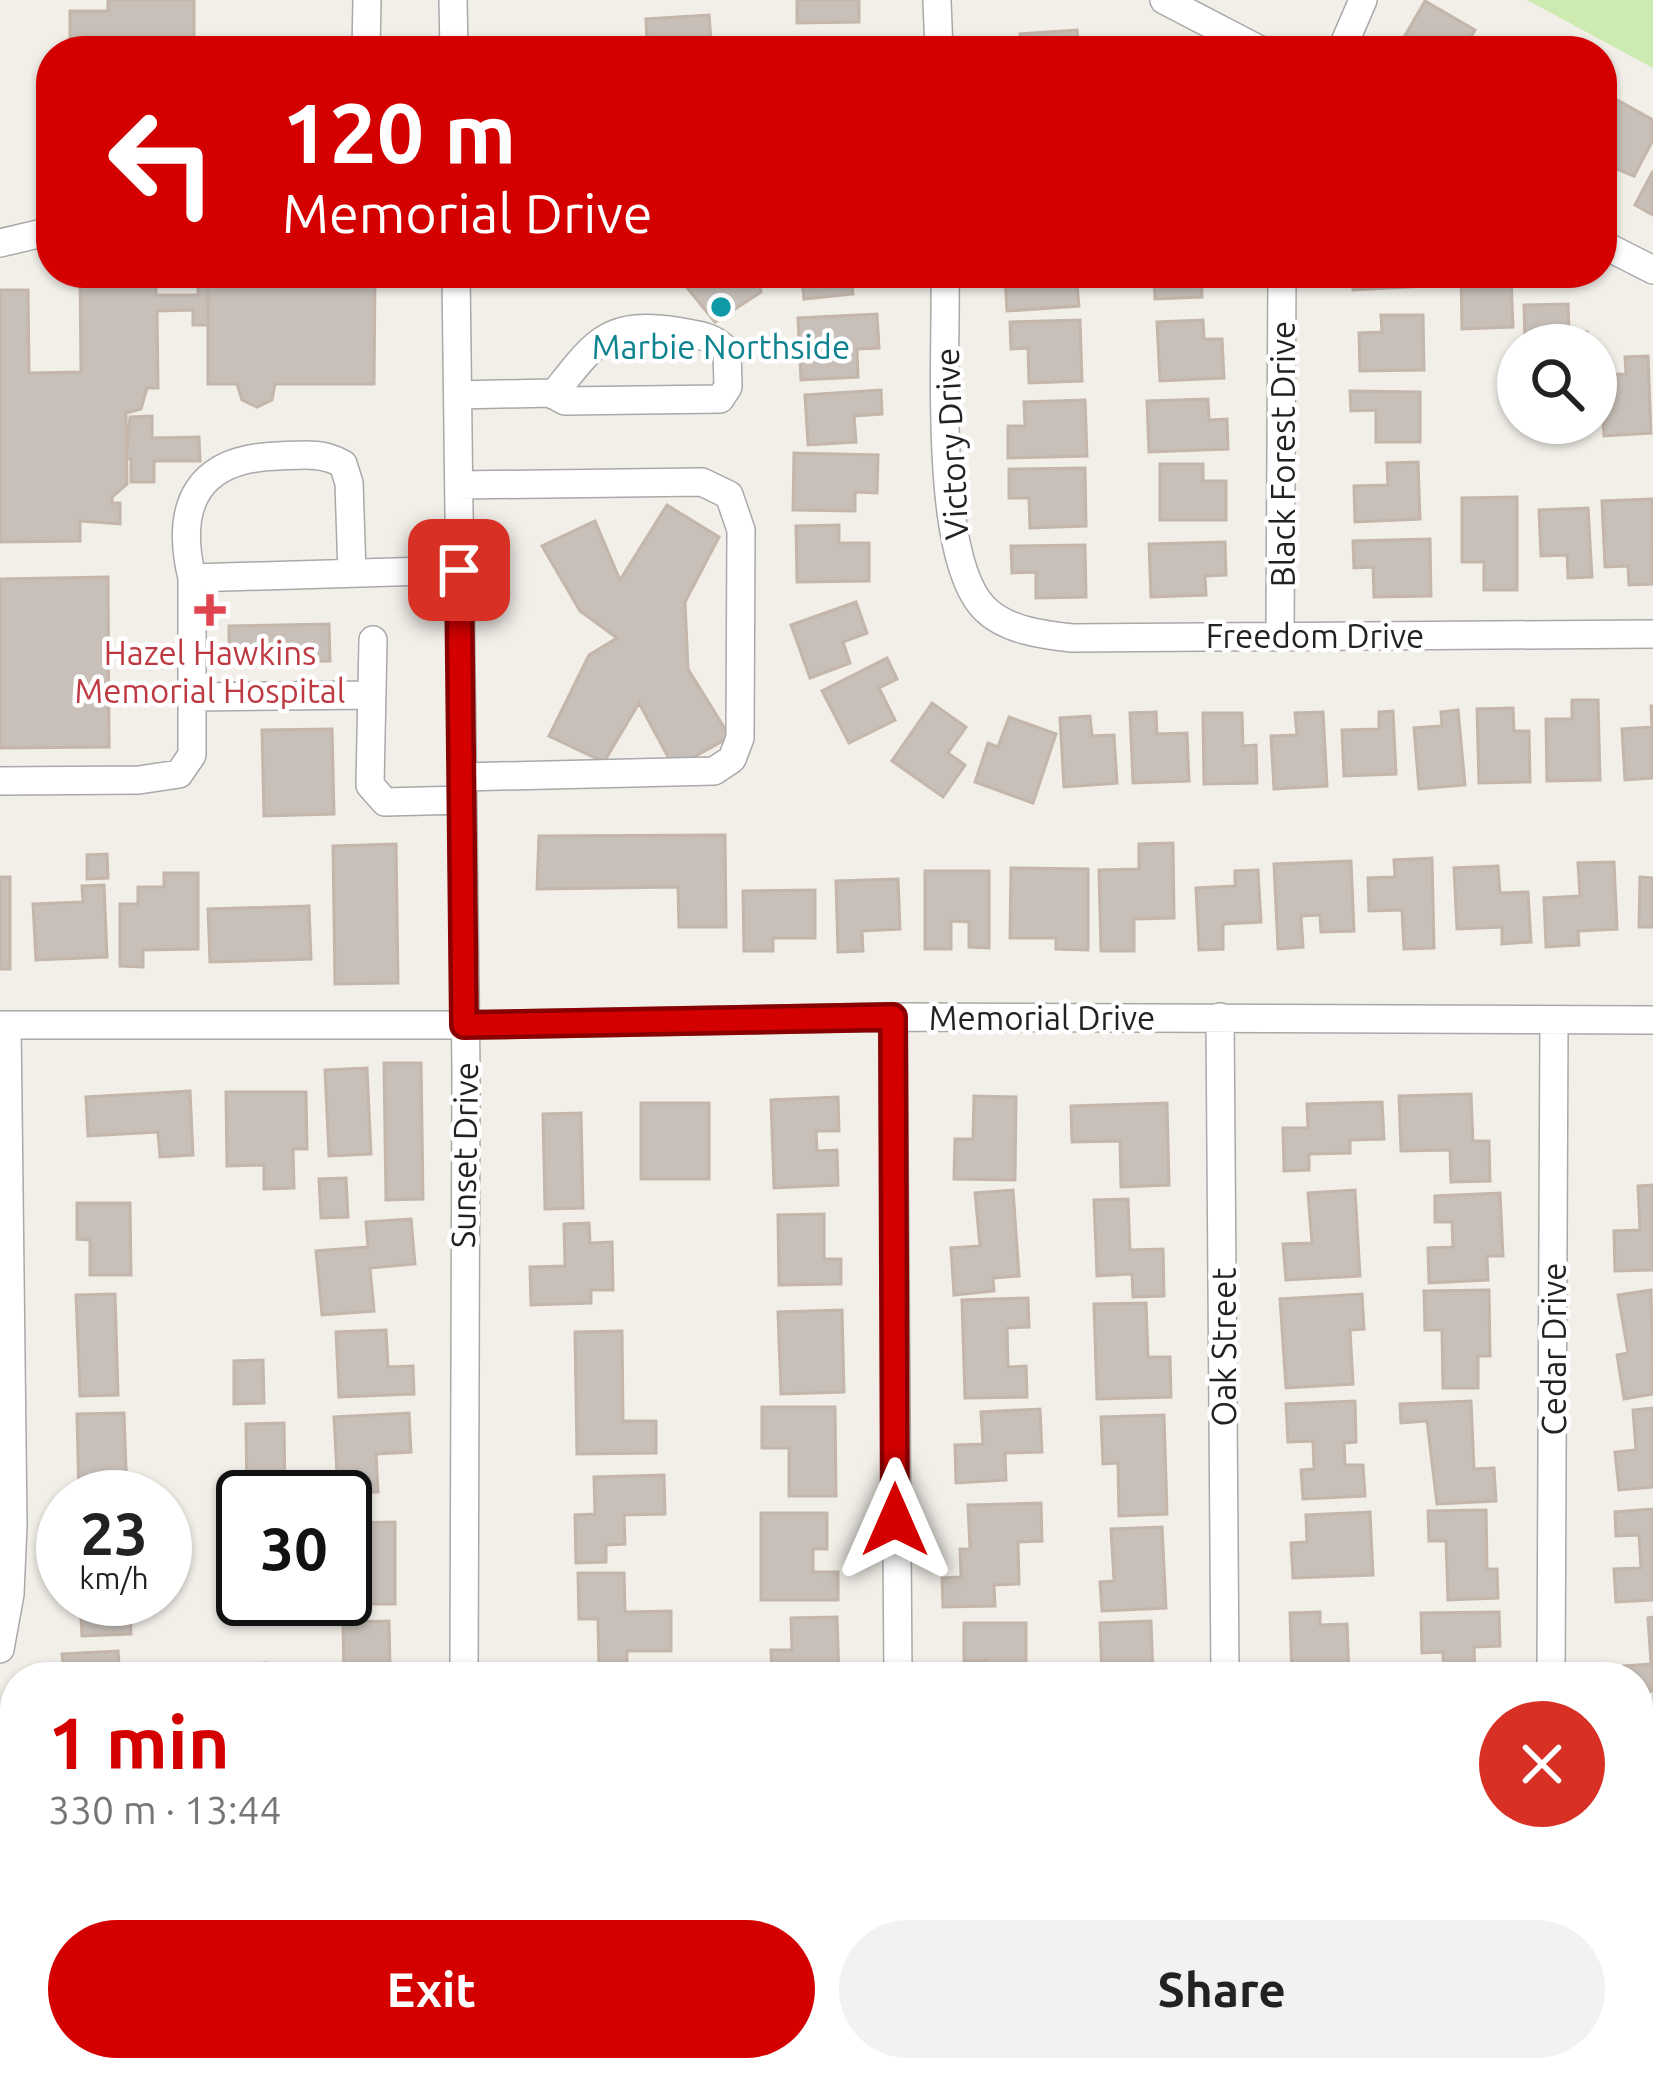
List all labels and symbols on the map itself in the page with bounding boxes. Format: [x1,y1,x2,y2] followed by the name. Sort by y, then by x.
[708,294,734,320] marker: Marbie Northside
[1264,321,1301,587] street label: Black Forest Drive
[592,328,850,365] place label: Marbie Northside
[927,347,975,541] street label: Victory Drive
[408,519,510,621] pin
[194,594,226,626] marker: Hazel Hawkins Memorial Hospital
[1206,617,1424,654] street label: Freedom Drive
[75,634,345,709] place label: Hazel Hawkins Memorial Hospital
[929,999,1155,1036] street label: Memorial Drive
[444,1062,484,1248] street label: Sunset Drive
[1535,1263,1572,1435] street label: Cedar Drive
[1205,1268,1242,1426] street label: Oak Street
[832,1457,958,1583] position arrow
[216,1470,372,1626] speed limit sign: 30

